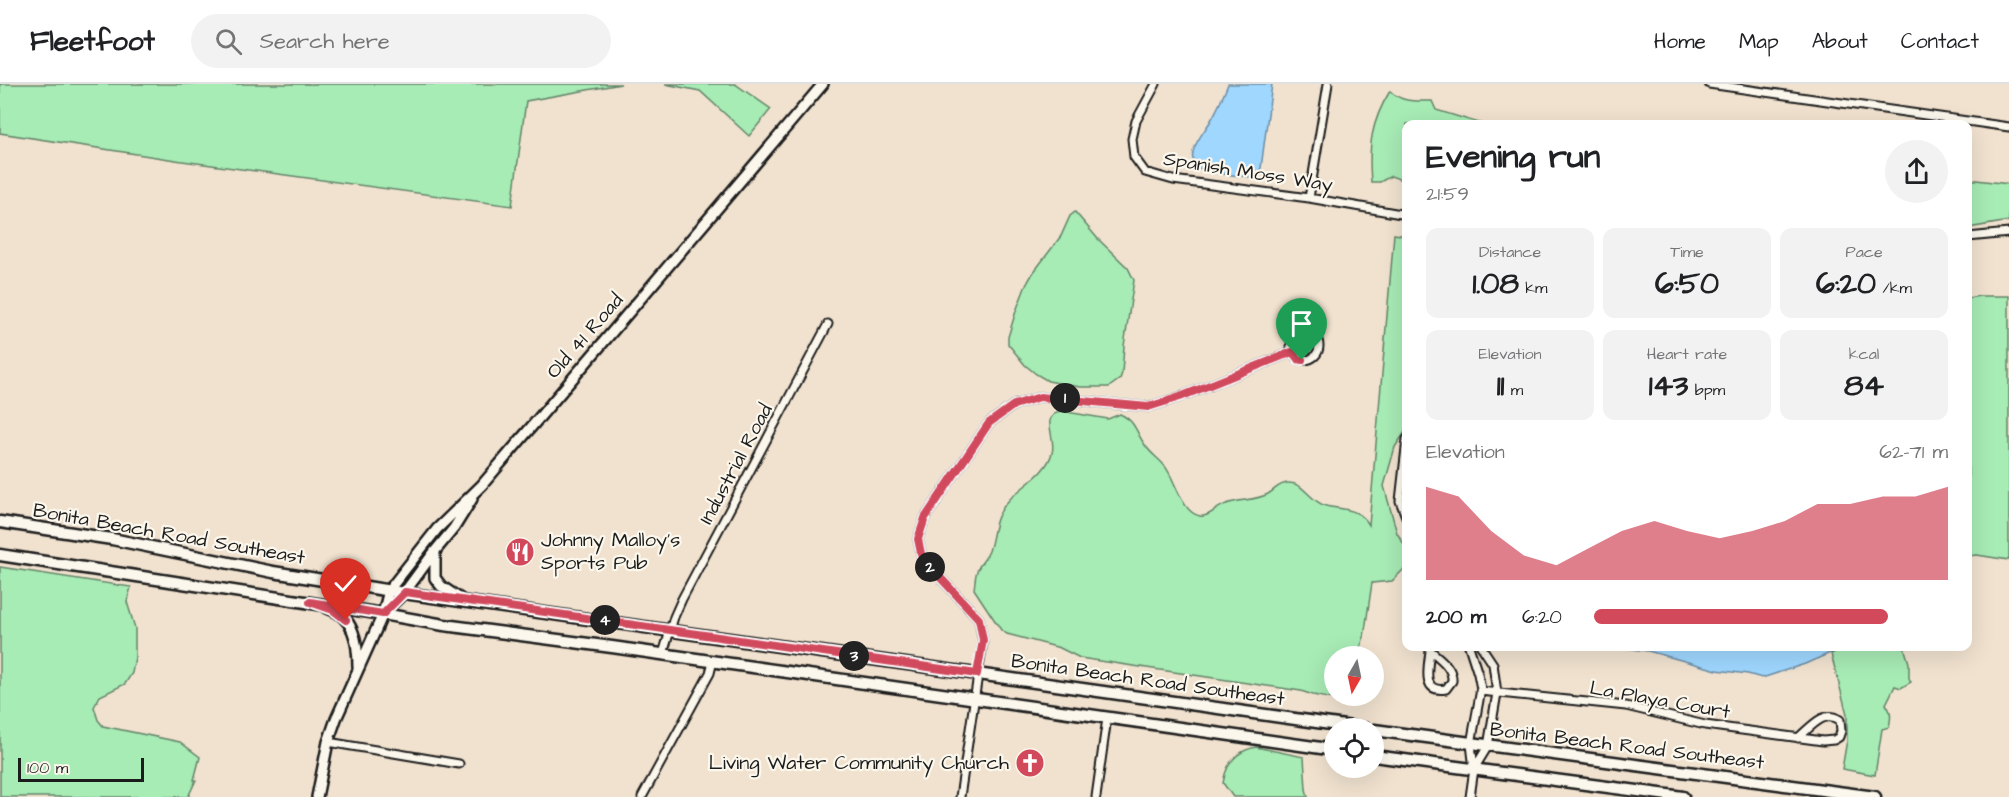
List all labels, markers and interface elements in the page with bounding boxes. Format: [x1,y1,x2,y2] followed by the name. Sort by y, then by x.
[191,14,611,68] search box
[30,22,155,61] text: Fleetfoot
[212,25,245,58] icon: search
[260,26,390,57] text: Search here
[1654,27,1706,56] text: Home
[1739,27,1779,56] text: Map
[1812,27,1868,56] text: About
[1901,27,1979,56] text: Contact
[1426,134,1600,180] text: Evening run
[1885,140,1948,203] button: share
[1161,145,1335,200] street label: Spanish Moss Way
[1426,180,1469,208] text: 21:59
[1479,241,1541,263] text: Distance
[1670,241,1704,263] text: Time
[1845,241,1883,263] text: Pace
[1472,263,1519,305] text: 1.08
[1655,263,1719,305] text: 6:50
[1816,263,1876,305] text: 6:20
[1519,277,1548,299] text: km
[1876,277,1912,299] text: /km
[540,287,630,385] street label: Old 41 Road
[1276,298,1327,360] pin
[1285,307,1318,340] icon: arrive
[1479,343,1541,365] text: Elevation
[1647,343,1727,365] text: Heart rate
[1849,343,1879,365] text: kcal
[1497,365,1504,407] text: 11
[1649,365,1688,407] text: 143
[1844,365,1884,407] text: 84
[1504,379,1523,401] text: m
[1688,379,1725,401] text: bpm
[1050,383,1080,413] pin: 1
[1064,387,1066,409] text: 1
[692,399,780,529] street label: Industrial Road
[1426,438,1505,466] text: Elevation
[1879,438,1948,466] text: 62–71 m
[31,496,307,572] street label: Bonita Beach Road Southeast
[541,526,680,577] place label: Johnny Malloy's Sports Pub
[504,536,536,568] restaurant icon: Johnny Malloy's Sports Pub
[915,552,945,582] pin: 2
[925,556,935,578] text: 2
[320,558,371,620] pin
[329,567,362,600] icon: check
[1426,603,1486,631] text: 200 m
[1522,603,1562,631] text: 6:20
[590,605,620,635] pin: 4
[600,609,610,631] text: 4
[839,641,869,671] pin: 3
[850,645,858,667] text: 3
[1324,646,1384,706] north arrow
[1324,646,1384,778] map controls
[1009,647,1287,713] street label: Bonita Beach Road Southeast
[1587,674,1732,727] street label: La Playa Court
[1488,715,1766,777] street label: Bonita Beach Road Southeast
[1324,718,1384,778] button: locate
[1014,747,1046,779] church icon: Living Water Community Church
[709,749,1009,778] place label: Living Water Community Church
[18,755,144,782] scale bar
[27,757,68,779] text: 100 m

